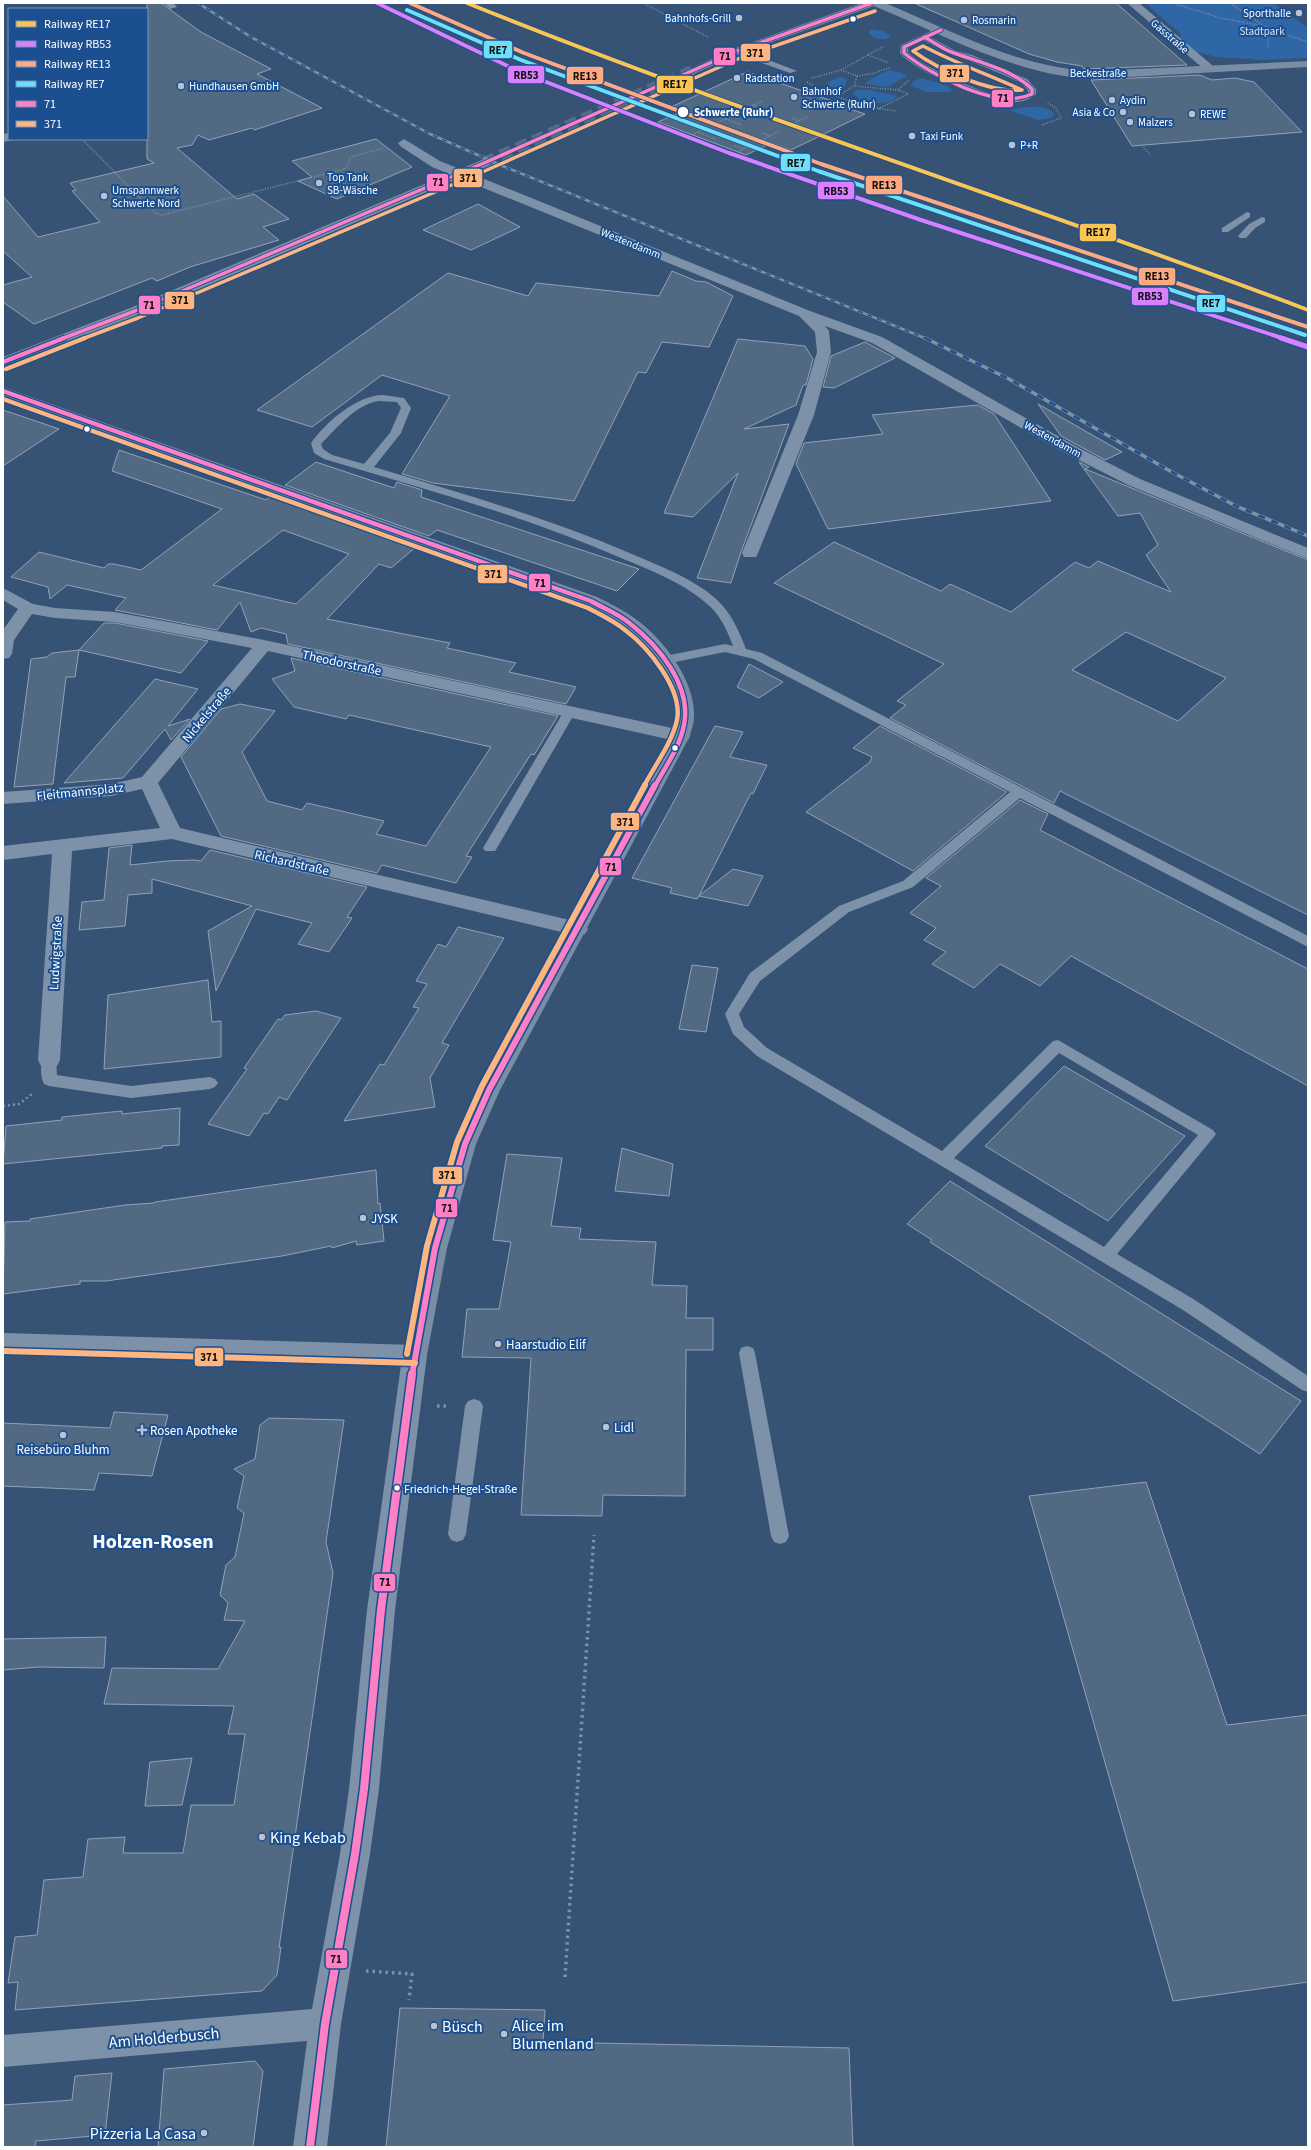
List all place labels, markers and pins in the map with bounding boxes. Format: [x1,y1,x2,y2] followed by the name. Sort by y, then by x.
[1243,6,1292,21] place label: Sporthalle
[1294,8,1304,18] marker: Sporthalle
[665,11,731,26] place label: Bahnhofs-Grill
[734,13,744,23] marker: Bahnhofs-Grill
[972,13,1016,28] place label: Rosmarin
[848,14,858,24] unlabelled marker
[959,15,969,25] marker: Rosmarin
[745,71,795,86] place label: Radstation
[732,73,742,83] marker: Radstation
[189,79,279,94] place label: Hundhausen GmbH
[176,81,186,91] marker: Hundhausen GmbH
[802,84,876,112] place label: Bahnhof Schwerte (Ruhr)
[789,92,799,102] marker: Bahnhof Schwerte (Ruhr)
[1120,93,1146,108] place label: Aydin
[1107,95,1117,105] marker: Aydin
[676,105,690,119] marker: Schwerte (Ruhr)
[694,105,773,120] place label: Schwerte (Ruhr)
[1073,105,1115,120] place label: Asia & Co
[1118,107,1128,117] marker: Asia & Co
[1200,107,1227,122] place label: REWE
[1187,109,1197,119] marker: REWE
[1138,115,1173,130] place label: Malzers
[1125,117,1135,127] marker: Malzers
[920,129,964,144] place label: Taxi Funk
[907,131,917,141] marker: Taxi Funk
[1020,138,1038,153] place label: P+R
[1007,140,1017,150] marker: P+R
[327,170,378,198] place label: Top Tank SB-Wäsche
[314,178,324,188] marker: Top Tank SB-Wäsche
[112,183,180,211] place label: Umspannwerk Schwerte Nord
[99,191,109,201] marker: Umspannwerk Schwerte Nord
[82,424,92,434] unlabelled marker
[670,743,680,753] unlabelled marker
[371,1210,398,1228] place label: JYSK
[358,1213,368,1223] marker: JYSK
[506,1336,587,1354] place label: Haarstudio Elif
[493,1339,503,1349] marker: Haarstudio Elif
[614,1419,634,1437] place label: Lidl
[150,1422,238,1440] place label: Rosen Apotheke
[601,1422,611,1432] marker: Lidl
[137,1425,147,1435] marker: Rosen Apotheke
[58,1430,68,1440] marker: Reisebüro Bluhm
[17,1441,109,1459] place label: Reisebüro Bluhm
[404,1481,517,1498] place label: Friedrich-Hegel-Straße
[392,1483,402,1493] marker: Friedrich-Hegel-Straße
[270,1827,346,1849] place label: King Kebab
[257,1832,267,1842] marker: King Kebab
[512,2015,594,2055] place label: Alice im Blumenland
[442,2016,483,2038] place label: Büsch
[429,2021,439,2031] marker: Büsch
[499,2029,509,2039] marker: Alice im Blumenland
[90,2123,196,2145] place label: Pizzeria La Casa
[199,2128,209,2138] marker: Pizzeria La Casa

